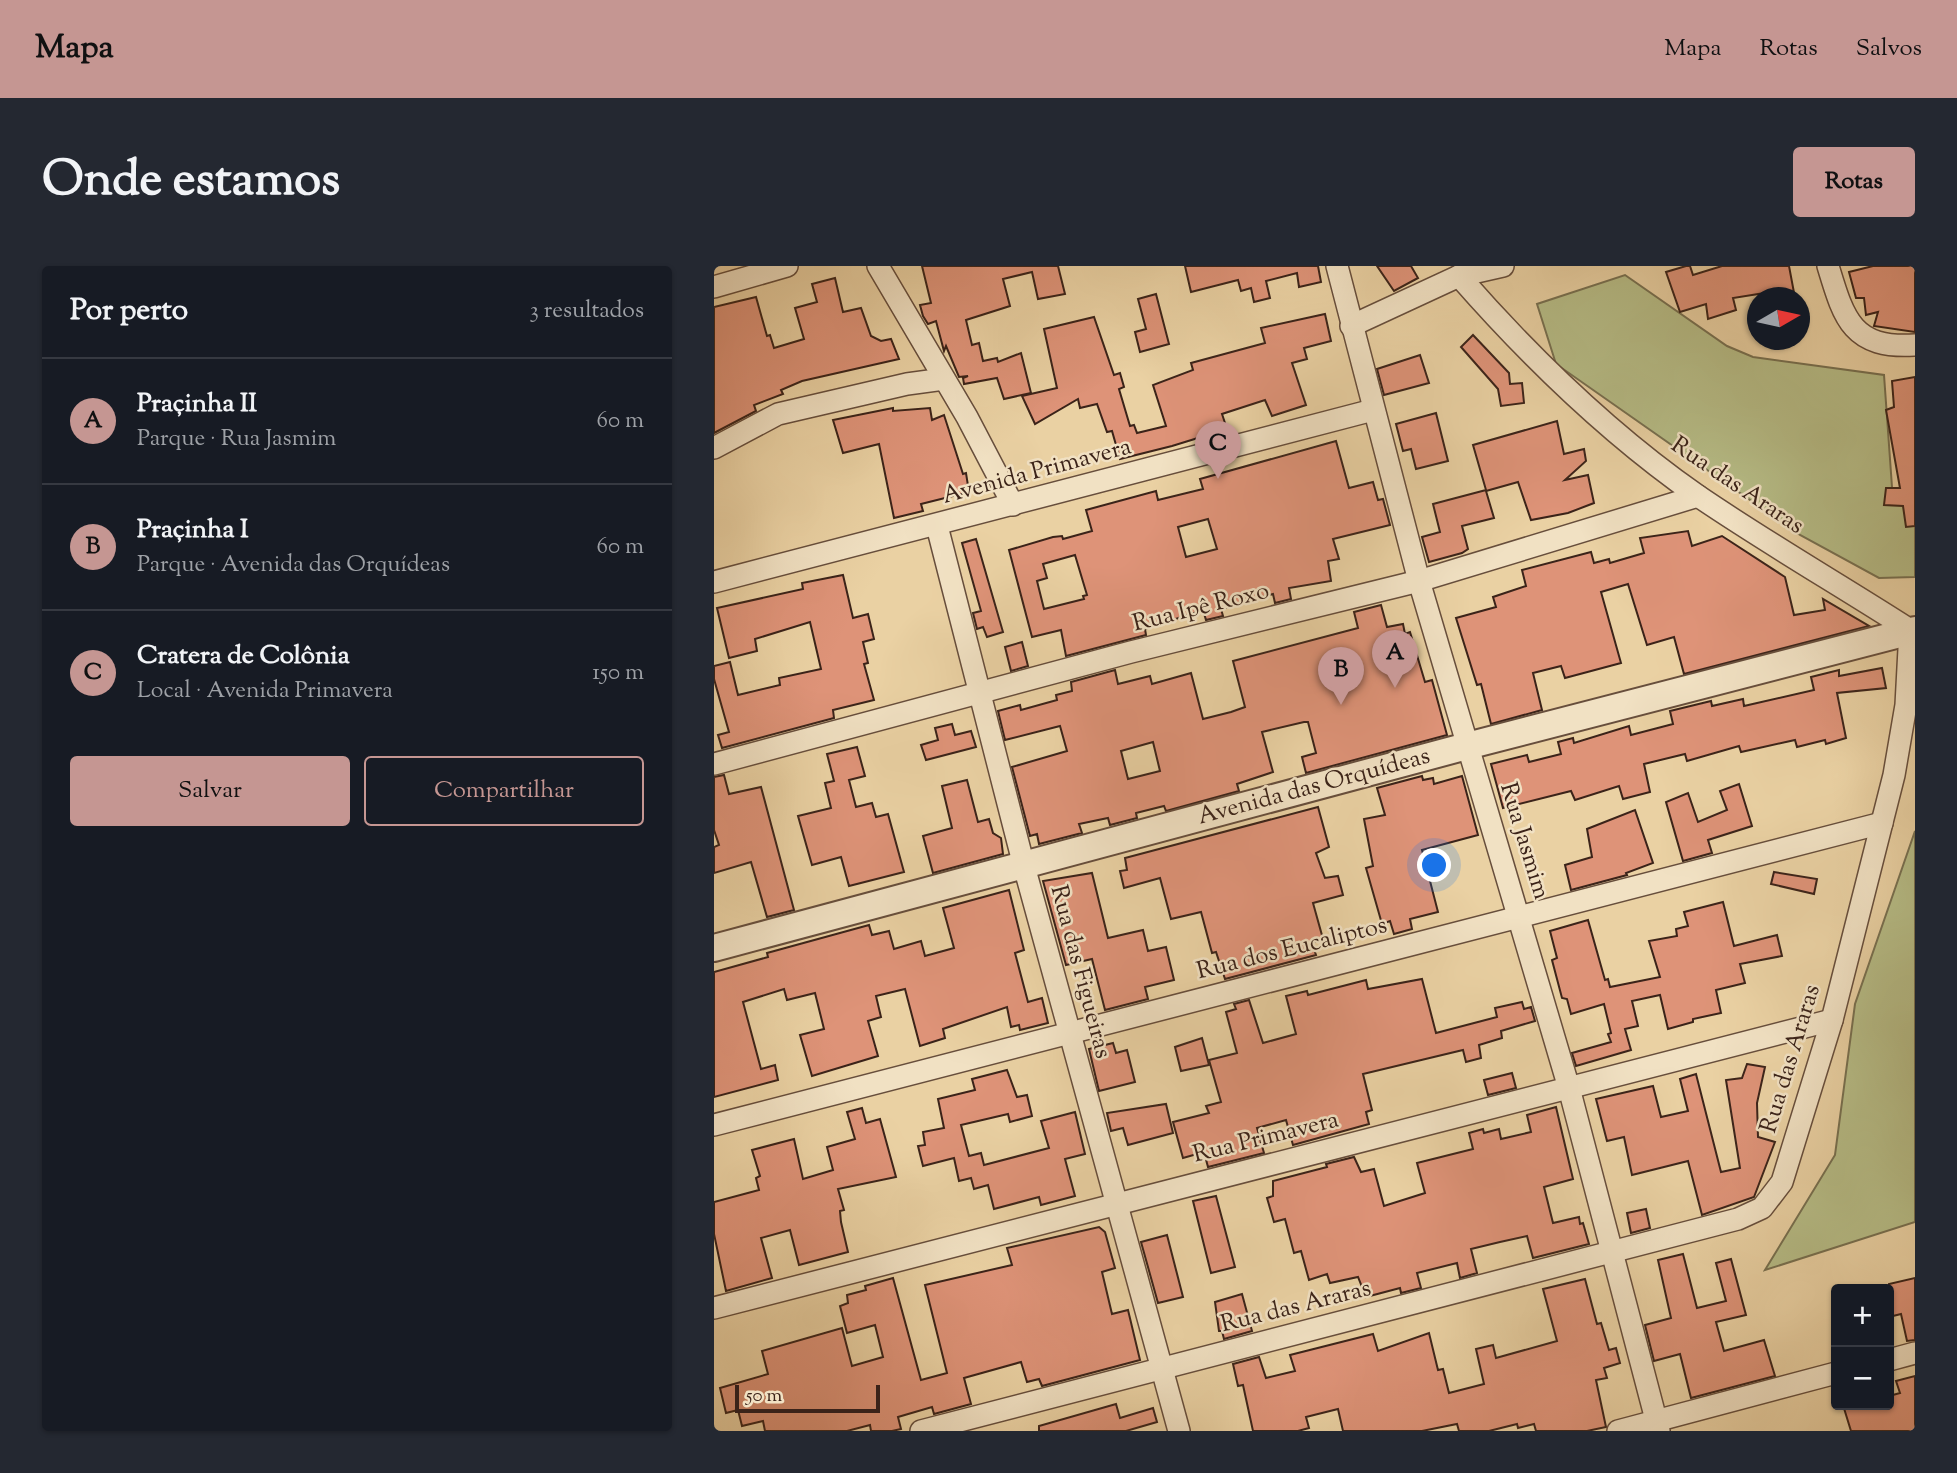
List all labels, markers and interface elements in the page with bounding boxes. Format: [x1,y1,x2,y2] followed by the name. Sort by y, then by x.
[35,25,114,73] text: Mapa
[1664,32,1722,66] text: Mapa
[1760,32,1818,66] text: Rotas
[1856,32,1922,66] text: Salvos
[42,147,340,217] text: Onde estamos
[1793,147,1915,217] button: Rotas
[1747,287,1810,350] north arrow
[70,290,188,333] text: Por perto
[529,295,644,328] text: 3 resultados
[137,386,257,423] text: Praçinha II
[84,405,102,438] text: A
[596,405,644,438] text: 60 m
[1195,421,1241,479] pin: C
[137,423,336,456] text: Parque · Rua Jasmim
[1664,429,1810,543] street label: Rua das Araras
[939,430,1135,514] street label: Avenida Primavera
[137,512,249,549] text: Praçinha I
[86,531,100,564] text: B
[596,531,644,564] text: 60 m
[137,549,450,582] text: Parque · Avenida das Orquídeas
[1129,575,1273,641] street label: Rua Ipê Roxo
[1372,630,1418,688] pin: A
[137,638,350,675] text: Cratera de Colônia
[1318,647,1364,705] pin: B
[84,657,102,690] text: C
[592,657,644,690] text: 150 m
[137,675,393,708] text: Local · Avenida Primavera
[1194,740,1434,834] street label: Avenida das Orquídeas
[70,756,350,826] button: Salvar
[364,756,644,826] button: Compartilhar
[1490,778,1558,904] street label: Rua Jasmim
[1417,848,1451,882] your location
[1041,882,1119,1062] street label: Rua das Figueiras
[1193,909,1391,989] street label: Rua dos Eucaliptos
[1752,980,1830,1138] street label: Rua das Araras
[1189,1103,1343,1173] street label: Rua Primavera
[1217,1272,1375,1342] street label: Rua das Araras
[1831,1284,1894,1410] map controls
[1831,1284,1894,1347] button: +
[1831,1347,1894,1410] button: −
[735,1382,880,1414] scale bar
[746,1383,782,1410] text: 50 m

